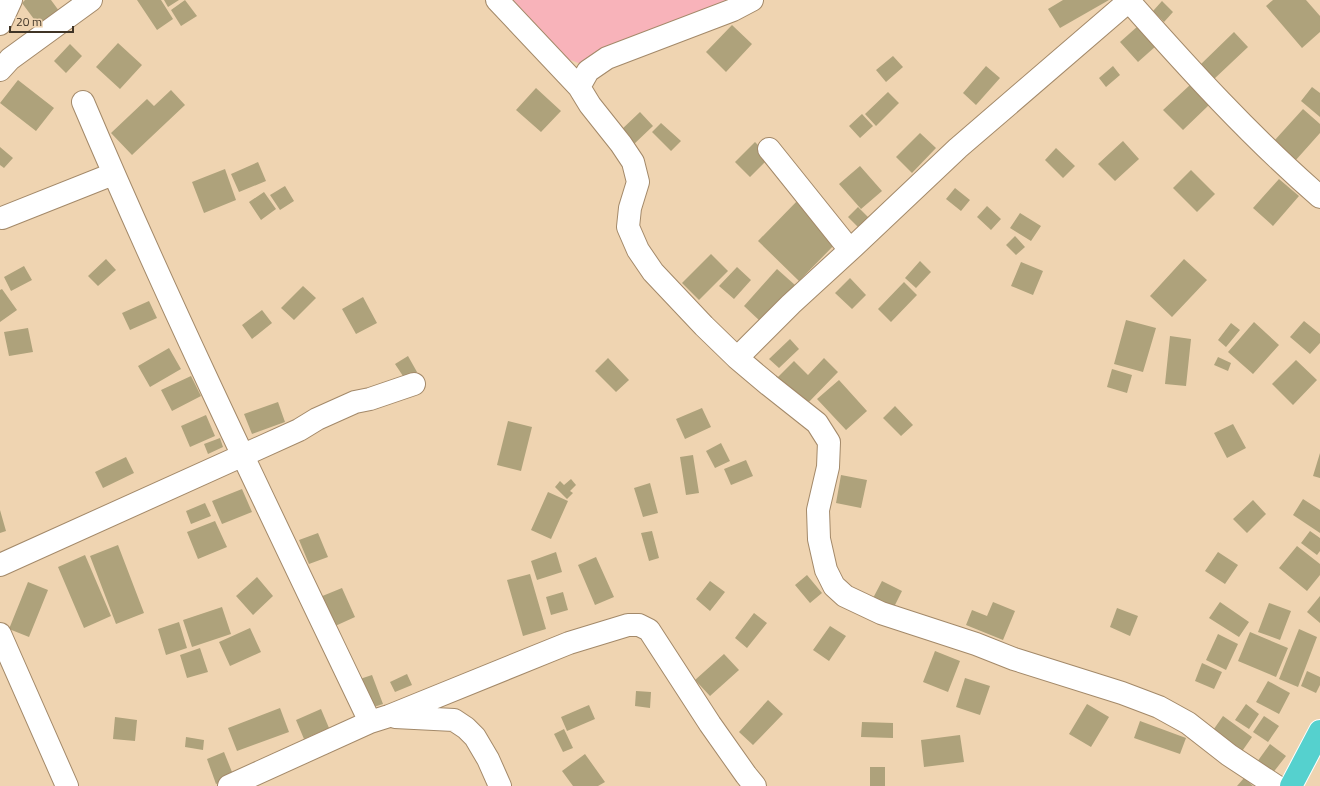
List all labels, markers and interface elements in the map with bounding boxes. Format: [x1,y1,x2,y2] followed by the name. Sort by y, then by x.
[10,8,73,34] scale bar
[16,12,42,31] text: 20 m

